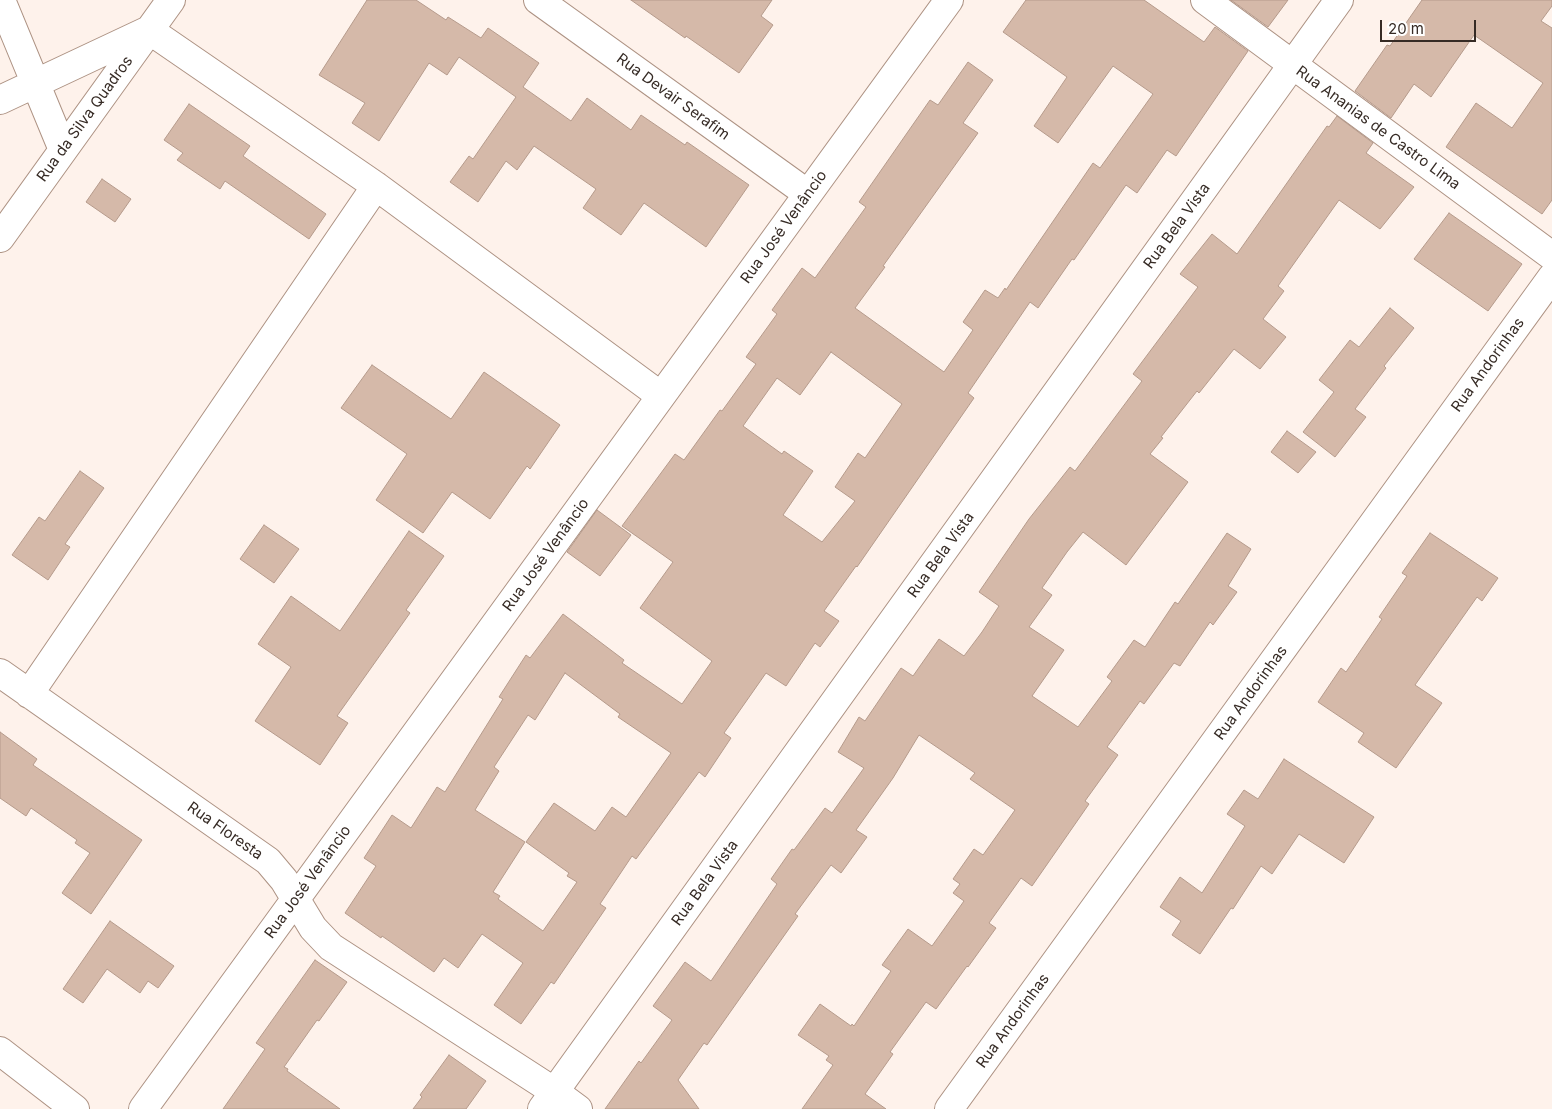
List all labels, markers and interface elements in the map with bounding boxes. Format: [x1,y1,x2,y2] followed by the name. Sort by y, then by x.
[1382,10,1478,42] scale bar
[1388,19,1424,38] text: 20 m
[613,50,733,144] street label: Rua Devair Serafim
[33,53,137,185] street label: Rua da Silva Quadros
[1292,62,1464,194] street label: Rua Ananias de Castro Lima
[737,167,831,287] street label: Rua José Venâncio
[1140,180,1214,272] street label: Rua Bela Vista
[1448,314,1528,416] street label: Rua Andorinhas
[499,495,593,615] street label: Rua José Venâncio
[904,509,978,601] street label: Rua Bela Vista
[1211,642,1291,744] street label: Rua Andorinhas
[184,798,266,864] street label: Rua Floresta
[261,822,355,942] street label: Rua José Venâncio
[668,837,742,929] street label: Rua Bela Vista
[973,970,1053,1072] street label: Rua Andorinhas

